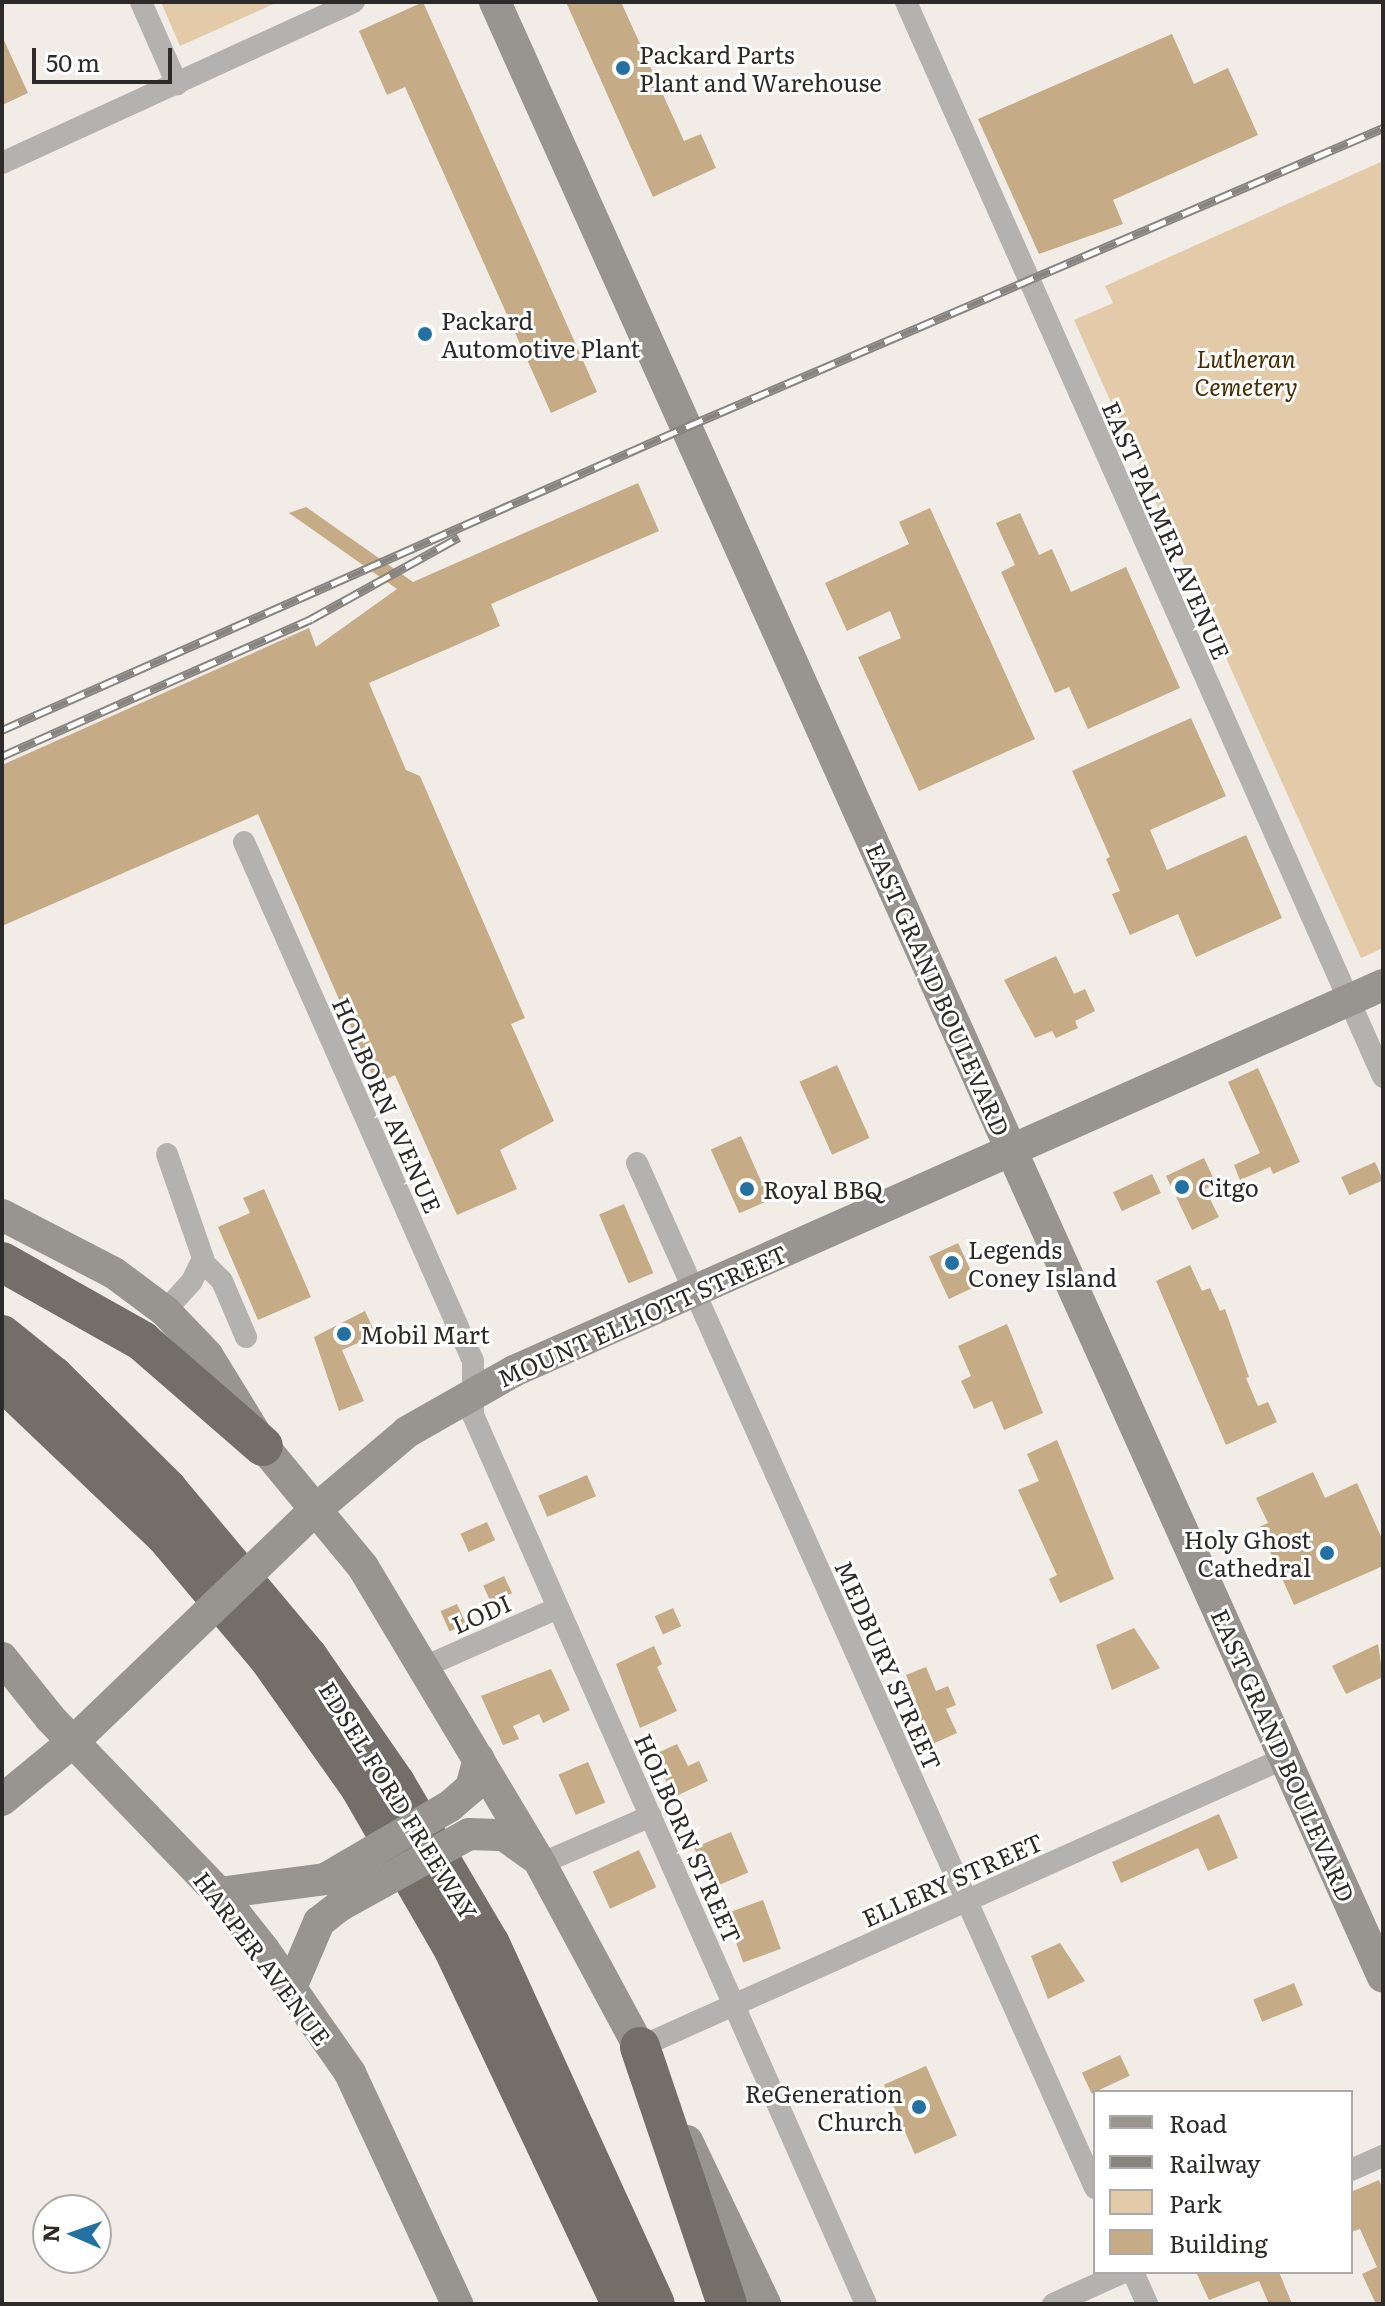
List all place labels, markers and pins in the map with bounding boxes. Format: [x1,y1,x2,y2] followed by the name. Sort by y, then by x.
[639,40,882,96] place label: Packard Parts Plant and Warehouse
[614,59,632,77] marker: Packard Parts Plant and Warehouse
[441,306,640,362] place label: Packard Automotive Plant
[416,325,434,343] marker: Packard Automotive Plant
[1198,1173,1259,1201] place label: Citgo
[763,1175,883,1203] place label: Royal BBQ
[1173,1178,1191,1196] marker: Citgo
[738,1180,756,1198] marker: Royal BBQ
[968,1235,1117,1291] place label: Legends Coney Island
[943,1254,961,1272] marker: Legends Coney Island
[360,1320,490,1348] place label: Mobil Mart
[335,1325,353,1343] marker: Mobil Mart
[1184,1525,1311,1581] place label: Holy Ghost Cathedral
[1318,1544,1336,1562] marker: Holy Ghost Cathedral
[745,2079,903,2135] place label: ReGeneration Church
[910,2098,928,2116] marker: ReGeneration Church

